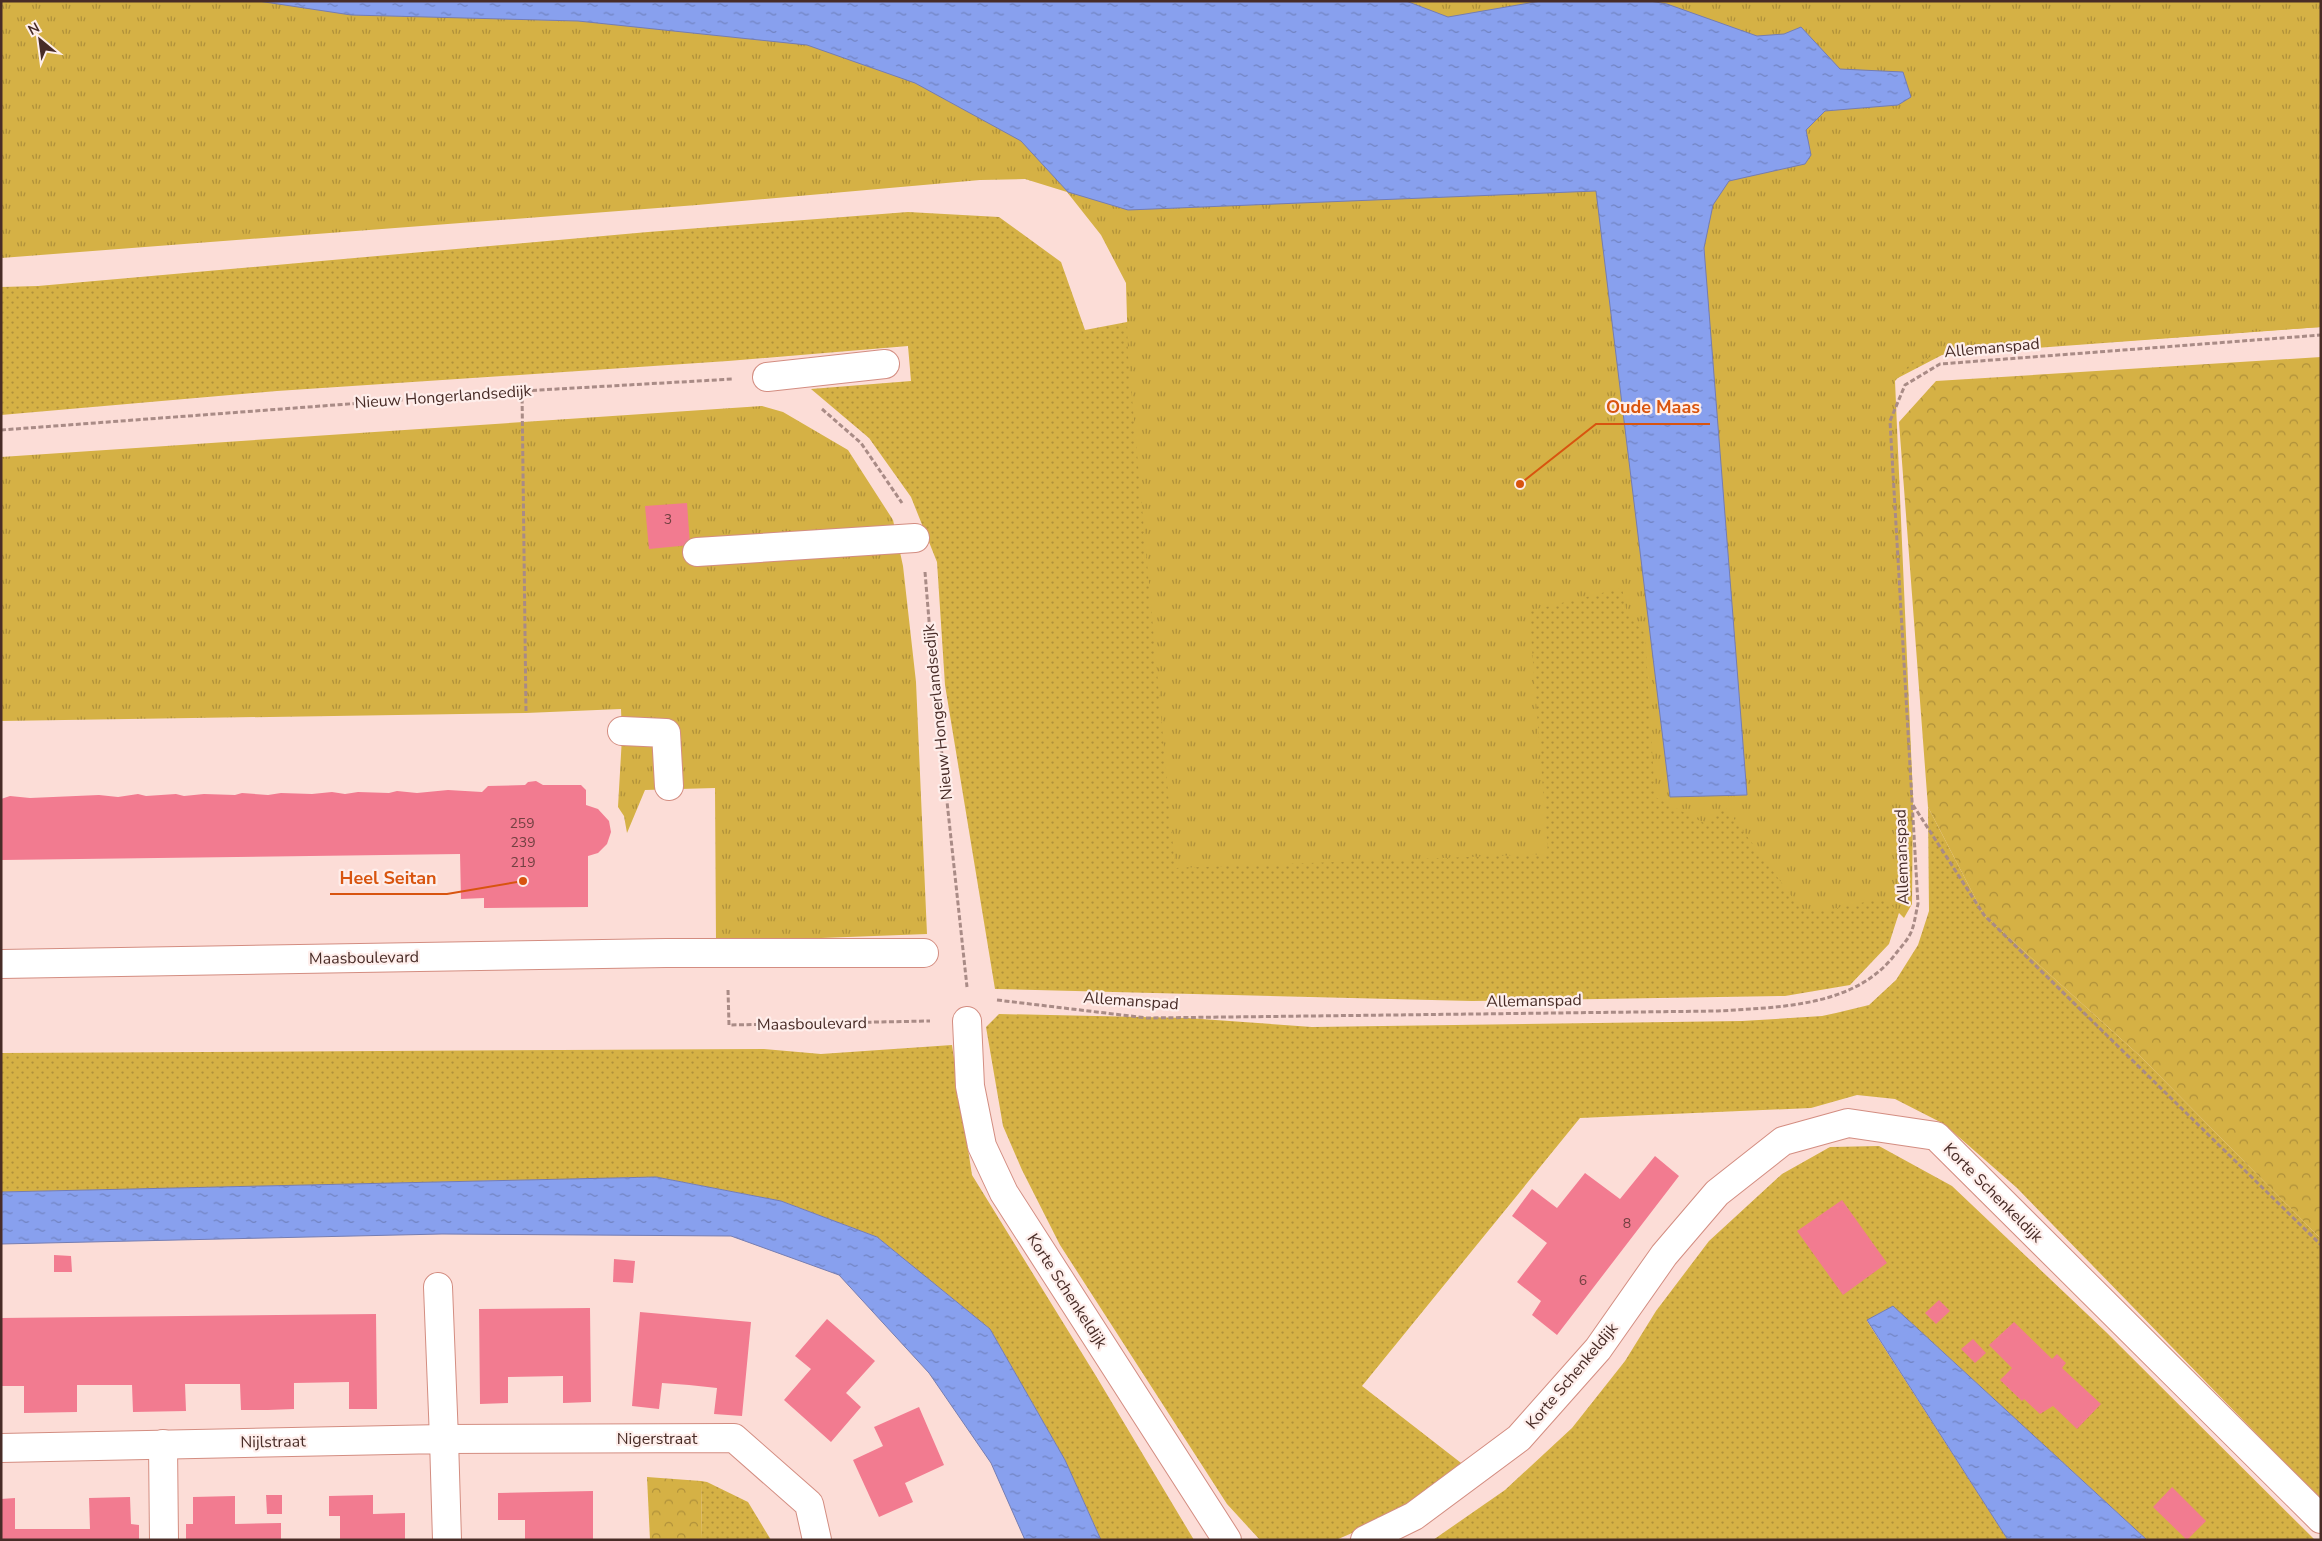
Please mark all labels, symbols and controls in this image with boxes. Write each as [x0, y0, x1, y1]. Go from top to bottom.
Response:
north arrow [15, 15, 65, 65]
text: N [25, 18, 43, 40]
street label: Allemanspad [1943, 333, 2041, 363]
street label: Nieuw Hongerlandsedijk [354, 380, 533, 414]
callout: Oude Maas [1596, 391, 1710, 424]
text: Oude Maas [1606, 395, 1700, 419]
house number: 3 [664, 510, 672, 529]
street label: Nieuw Hongerlandsedijk [918, 622, 958, 801]
street label: Allemanspad [1889, 809, 1915, 905]
house number: 259 [509, 814, 535, 833]
house number: 239 [510, 833, 536, 852]
house number: 219 [510, 853, 536, 872]
callout: Heel Seitan [330, 861, 447, 894]
text: Heel Seitan [339, 866, 437, 890]
street label: Maasboulevard [309, 946, 419, 970]
street label: Allemanspad [1083, 987, 1179, 1015]
street label: Allemanspad [1486, 989, 1582, 1013]
street label: Maasboulevard [757, 1012, 867, 1036]
street label: Korte Schenkeldijk [1938, 1138, 2048, 1248]
house number: 8 [1623, 1214, 1631, 1233]
street label: Korte Schenkeldijk [1022, 1229, 1113, 1353]
house number: 6 [1579, 1271, 1587, 1290]
street label: Korte Schenkeldijk [1521, 1317, 1624, 1434]
street label: Nigerstraat [617, 1428, 698, 1450]
street label: Nijlstraat [240, 1430, 306, 1454]

